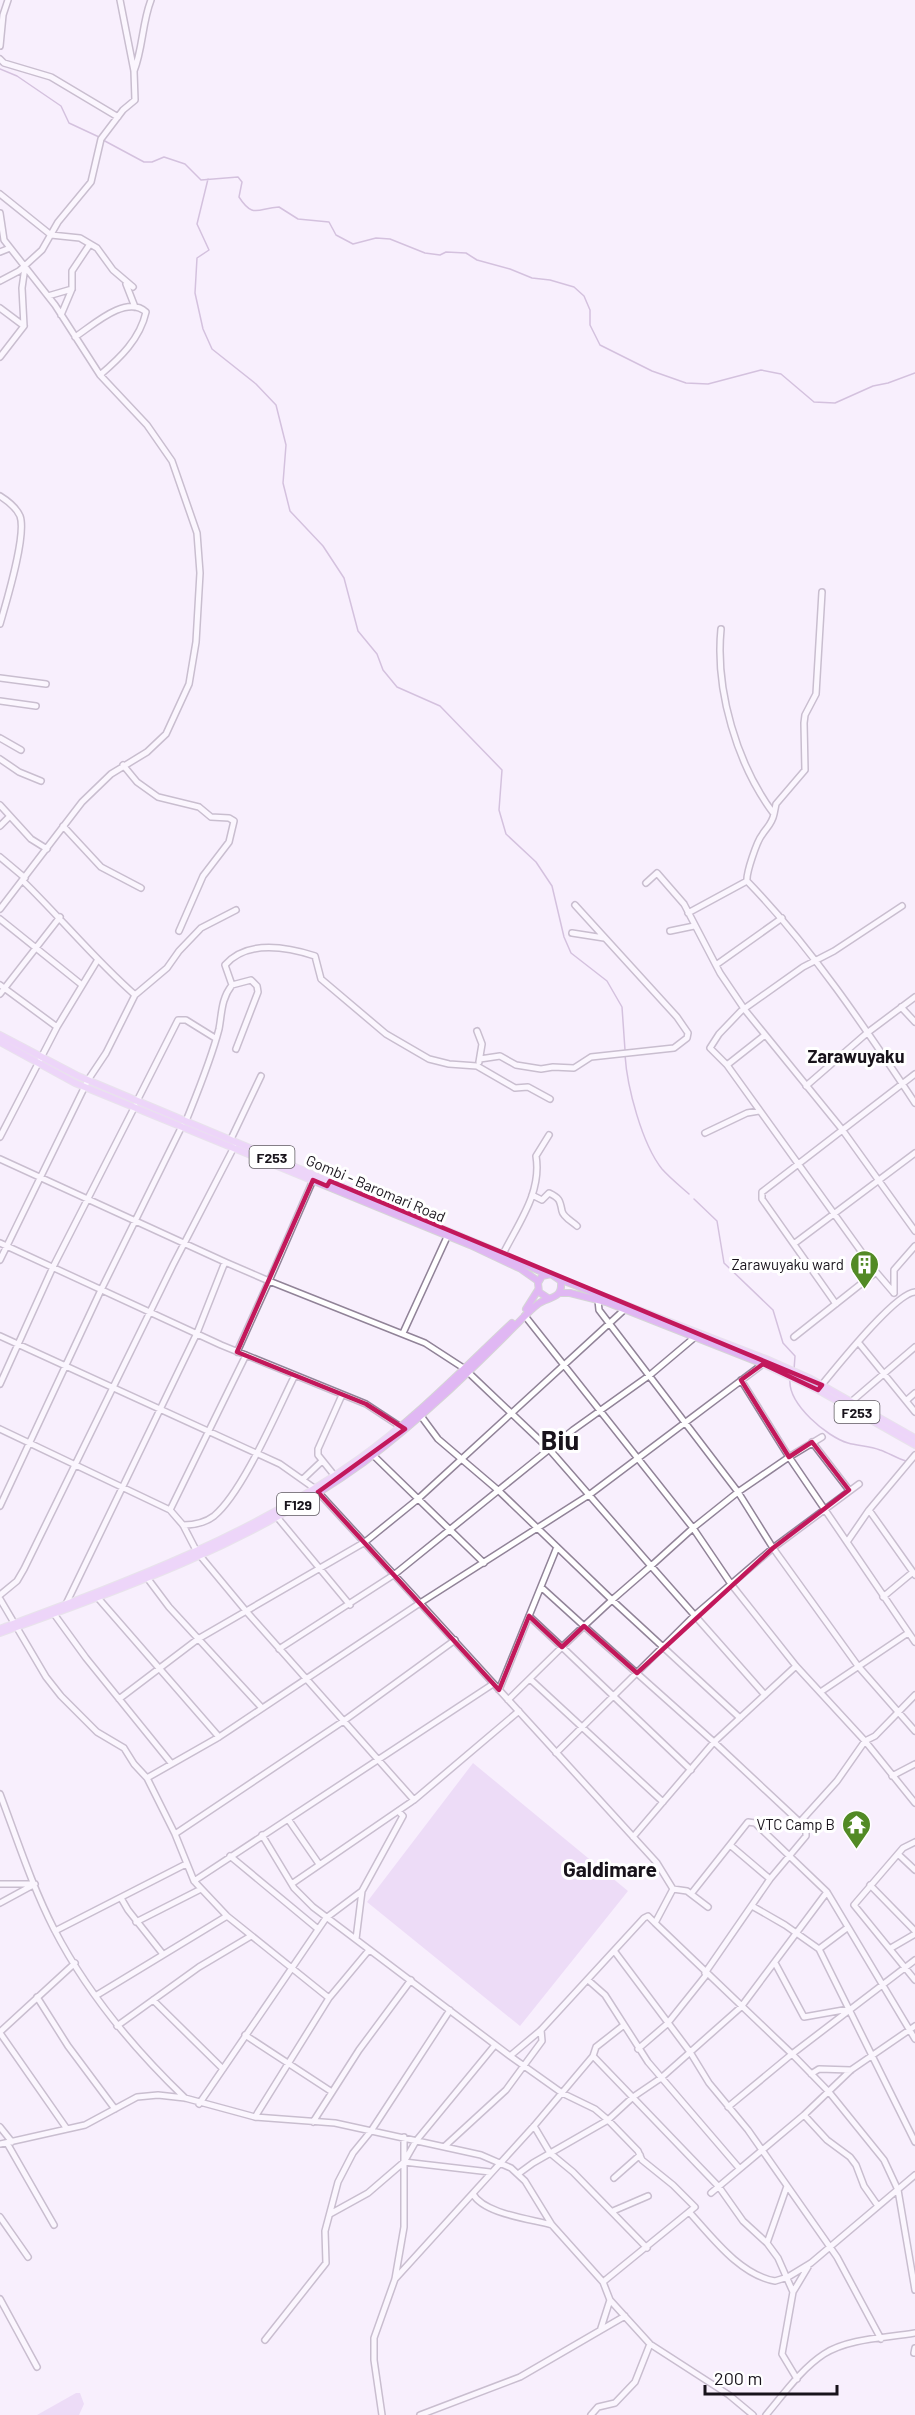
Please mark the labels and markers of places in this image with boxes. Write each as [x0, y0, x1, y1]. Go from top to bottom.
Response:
building icon: Zarawuyaku ward [849, 1248, 881, 1290]
place label: Zarawuyaku ward [731, 1255, 844, 1273]
temple icon: VTC Camp B [840, 1808, 872, 1850]
place label: VTC Camp B [756, 1815, 835, 1833]

